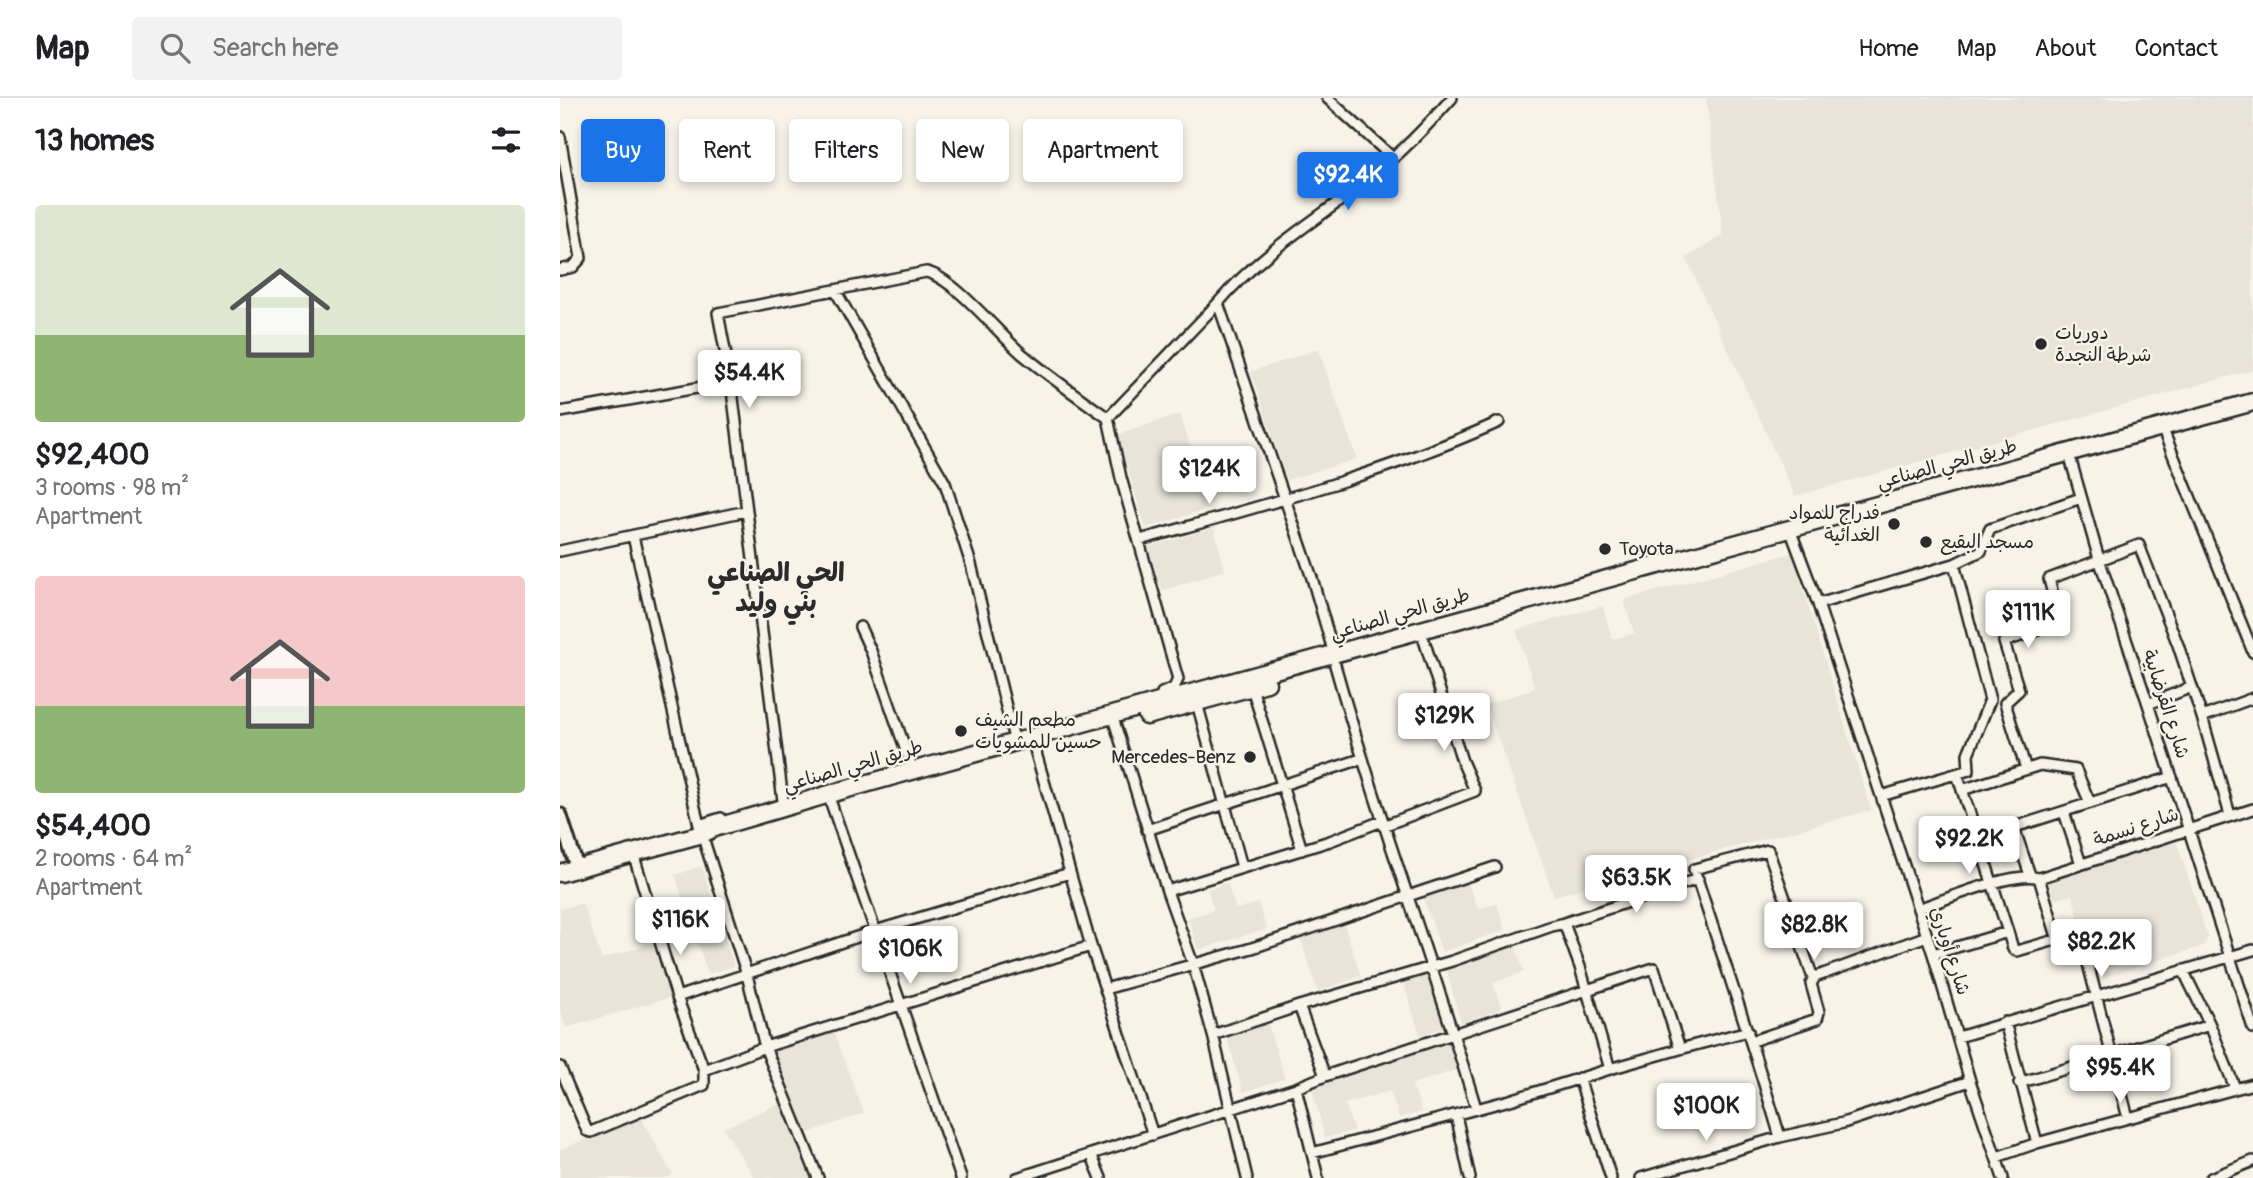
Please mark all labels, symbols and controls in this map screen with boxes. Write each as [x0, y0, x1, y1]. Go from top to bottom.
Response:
search box [132, 17, 622, 80]
text: Map [35, 28, 90, 69]
icon: search [156, 29, 194, 67]
text: Search here [212, 32, 339, 64]
text: Home [1858, 34, 1919, 63]
text: Map [1957, 34, 1997, 63]
text: About [2035, 34, 2097, 63]
text: Contact [2135, 34, 2218, 63]
chip: Buy [581, 119, 665, 182]
chip: Rent [679, 119, 775, 182]
chip: Filters [789, 119, 902, 182]
chip: New [916, 119, 1009, 182]
chip: Apartment [1023, 119, 1183, 182]
icon: filters [487, 121, 525, 159]
text: 13 homes [35, 122, 154, 159]
pin: $92.4K [1291, 152, 1405, 212]
text: $92.4K [1313, 160, 1383, 189]
icon: home [217, 250, 343, 376]
place label: دوريات شرطة النجدة [2055, 321, 2151, 367]
marker: دوريات شرطة النجدة [2033, 336, 2049, 352]
pin: $54.4K [692, 350, 806, 410]
text: $54.4K [714, 358, 784, 387]
street label: طريق الحي الصناعي [1874, 434, 2021, 498]
text: $92,400 [35, 436, 149, 473]
pin: $124K [1160, 446, 1258, 506]
text: $124K [1178, 454, 1240, 483]
text: 3 rooms · 98 m² [35, 473, 189, 502]
place label: فدراج للمواد الغدائية [1789, 501, 1880, 547]
text: Apartment [35, 502, 142, 531]
marker: فدراج للمواد الغدائية [1886, 516, 1902, 532]
place label: مسجد البقيع [1940, 530, 2034, 555]
marker: مسجد البقيع [1918, 534, 1934, 550]
place label: Toyota [1619, 537, 1674, 561]
marker: Toyota [1597, 541, 1613, 557]
district label: الحي الصناعي بني وليد [707, 557, 845, 626]
street label: طريق الحي الصناعي [1327, 583, 1474, 649]
pin: $111K [1979, 590, 2077, 650]
text: $111K [2001, 598, 2055, 627]
icon: home [217, 621, 343, 747]
street label: شارع القرضابية [2136, 646, 2195, 762]
pin: $129K [1395, 694, 1493, 753]
text: $129K [1414, 701, 1474, 730]
place label: مطعم الشيف حسين للمشويات [975, 708, 1102, 754]
marker: مطعم الشيف حسين للمشويات [953, 723, 969, 739]
street label: طريق الحي الصناعي [780, 735, 927, 801]
place label: Mercedes-Benz [1111, 745, 1236, 769]
marker: Mercedes-Benz [1242, 749, 1258, 765]
street label: شارع نسمة [2090, 802, 2182, 853]
text: $54,400 [35, 807, 151, 844]
pin: $92.2K [1912, 816, 2026, 876]
text: $92.2K [1935, 824, 2003, 853]
text: 2 rooms · 64 m² [35, 844, 192, 873]
pin: $63.5K [1579, 856, 1693, 915]
text: $63.5K [1601, 863, 1671, 892]
text: Apartment [35, 873, 142, 902]
pin: $116K [631, 898, 729, 957]
pin: $82.8K [1757, 902, 1871, 962]
street label: شارع أوباري [1923, 904, 1976, 999]
text: $116K [651, 905, 709, 934]
text: $82.8K [1780, 910, 1848, 939]
pin: $82.2K [2044, 920, 2158, 979]
pin: $106K [861, 926, 959, 986]
text: $82.2K [2067, 927, 2135, 956]
text: $106K [878, 934, 942, 963]
pin: $95.4K [2063, 1046, 2177, 1105]
text: $95.4K [2085, 1053, 2155, 1082]
pin: $100K [1657, 1084, 1755, 1143]
text: $100K [1673, 1091, 1739, 1120]

